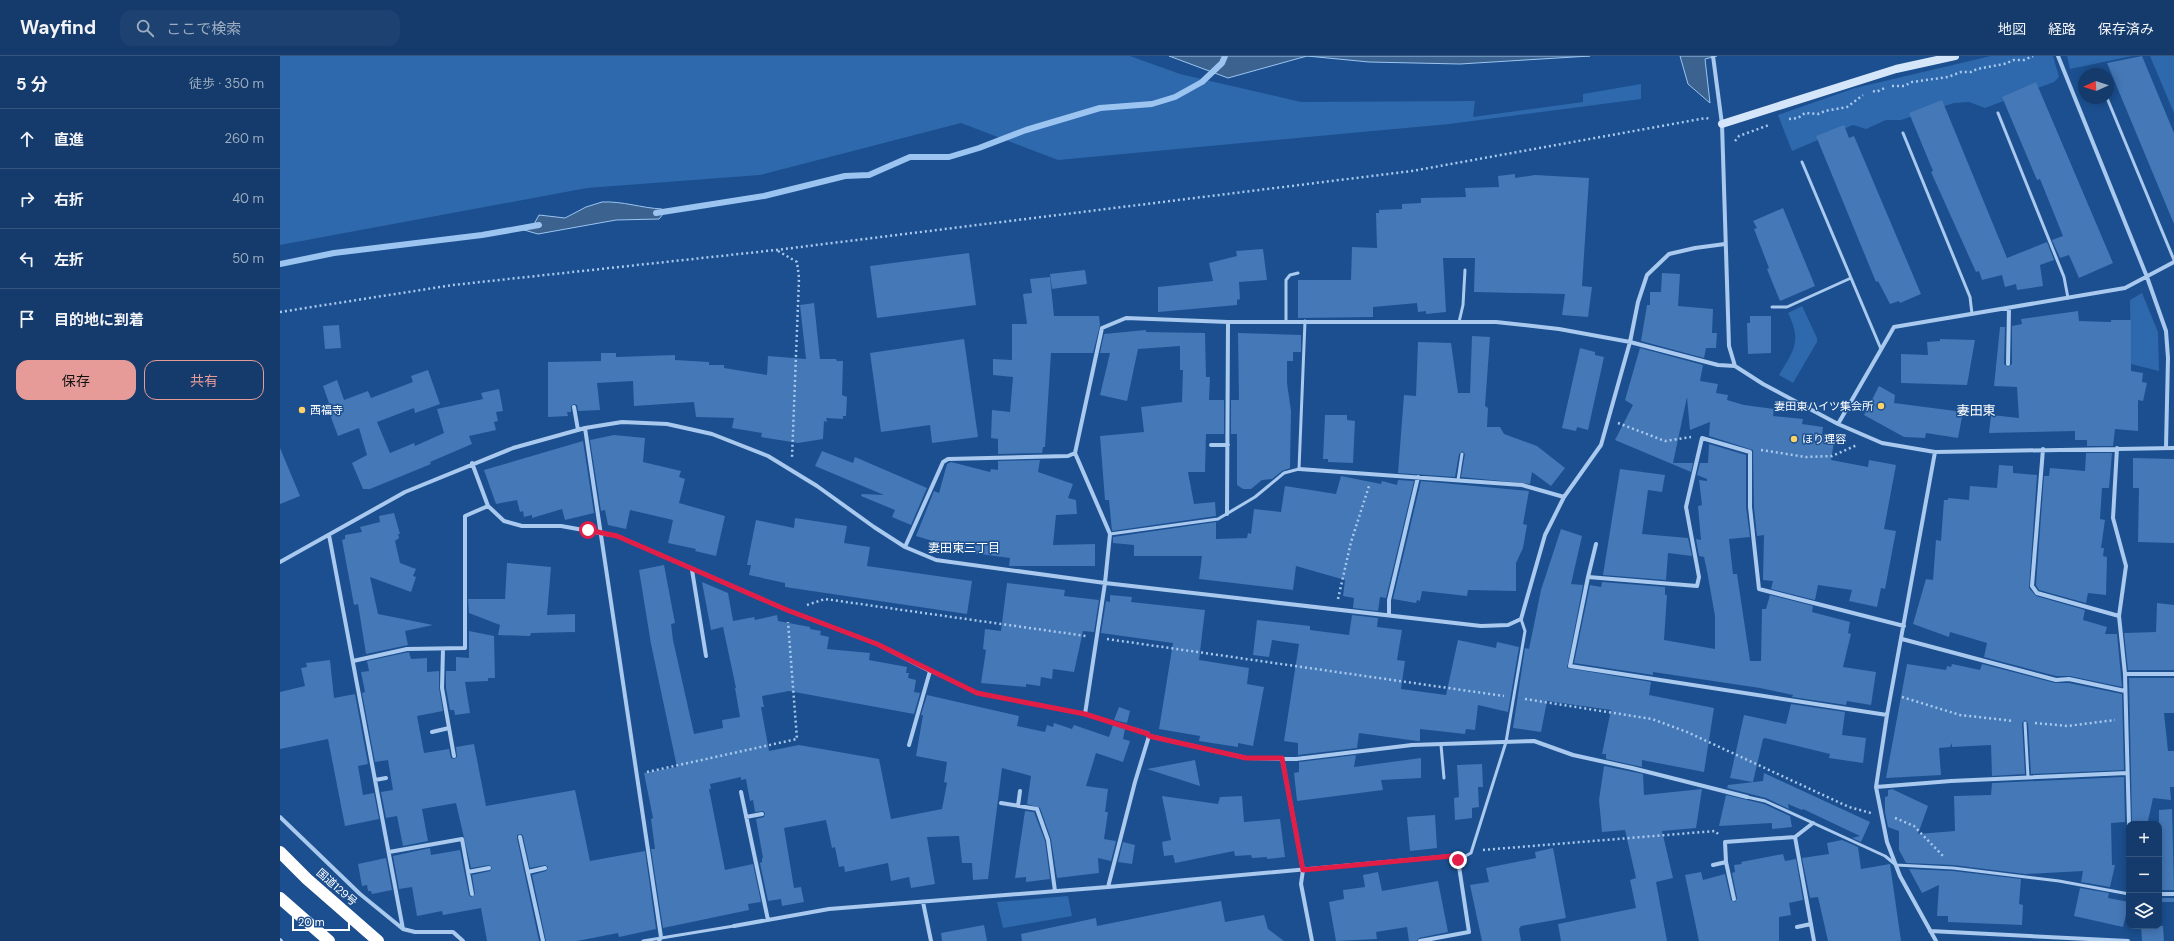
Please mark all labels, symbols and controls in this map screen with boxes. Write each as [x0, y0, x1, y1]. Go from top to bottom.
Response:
search box [120, 10, 400, 46]
text: Wayfind [20, 15, 96, 40]
icon: search [134, 17, 156, 39]
text: ここで検索 [166, 19, 241, 39]
text: 地図 [1998, 20, 2026, 38]
text: 経路 [2048, 20, 2076, 38]
text: 保存済み [2098, 20, 2154, 38]
north arrow [2078, 68, 2114, 104]
text: 5 分 [16, 73, 48, 95]
text: 徒歩 · 350 m [189, 75, 264, 92]
icon: ahead [16, 128, 38, 150]
text: 直進 [54, 130, 84, 150]
text: 260 m [224, 130, 264, 147]
icon: right [16, 188, 38, 210]
text: 右折 [54, 190, 84, 210]
text: 40 m [232, 190, 264, 207]
icon: left [16, 248, 38, 270]
text: 左折 [54, 250, 84, 270]
text: 50 m [232, 250, 264, 267]
icon: arrive [16, 308, 38, 330]
text: 目的地に到着 [54, 310, 144, 330]
button: 保存 [16, 360, 136, 400]
button: 共有 [144, 360, 264, 400]
place label: 妻田東ハイツ集会所 [1774, 399, 1874, 413]
marker: 妻田東ハイツ集会所 [1876, 401, 1886, 411]
district label: 妻田東 [1956, 402, 1996, 419]
place label: 西福寺 [310, 403, 343, 417]
marker: 西福寺 [297, 405, 307, 415]
place label: ほり理容 [1802, 432, 1846, 446]
marker: ほり理容 [1789, 434, 1799, 444]
route start [579, 521, 597, 539]
district label: 妻田東三丁目 [928, 540, 1000, 556]
map controls [2126, 821, 2162, 929]
button: + [2126, 821, 2162, 857]
route end [1449, 851, 1467, 869]
button: − [2126, 857, 2162, 893]
street label: 国道129号 [314, 865, 360, 909]
button: layers [2126, 893, 2162, 929]
scale bar [292, 913, 350, 932]
text: 20 m [298, 915, 324, 929]

